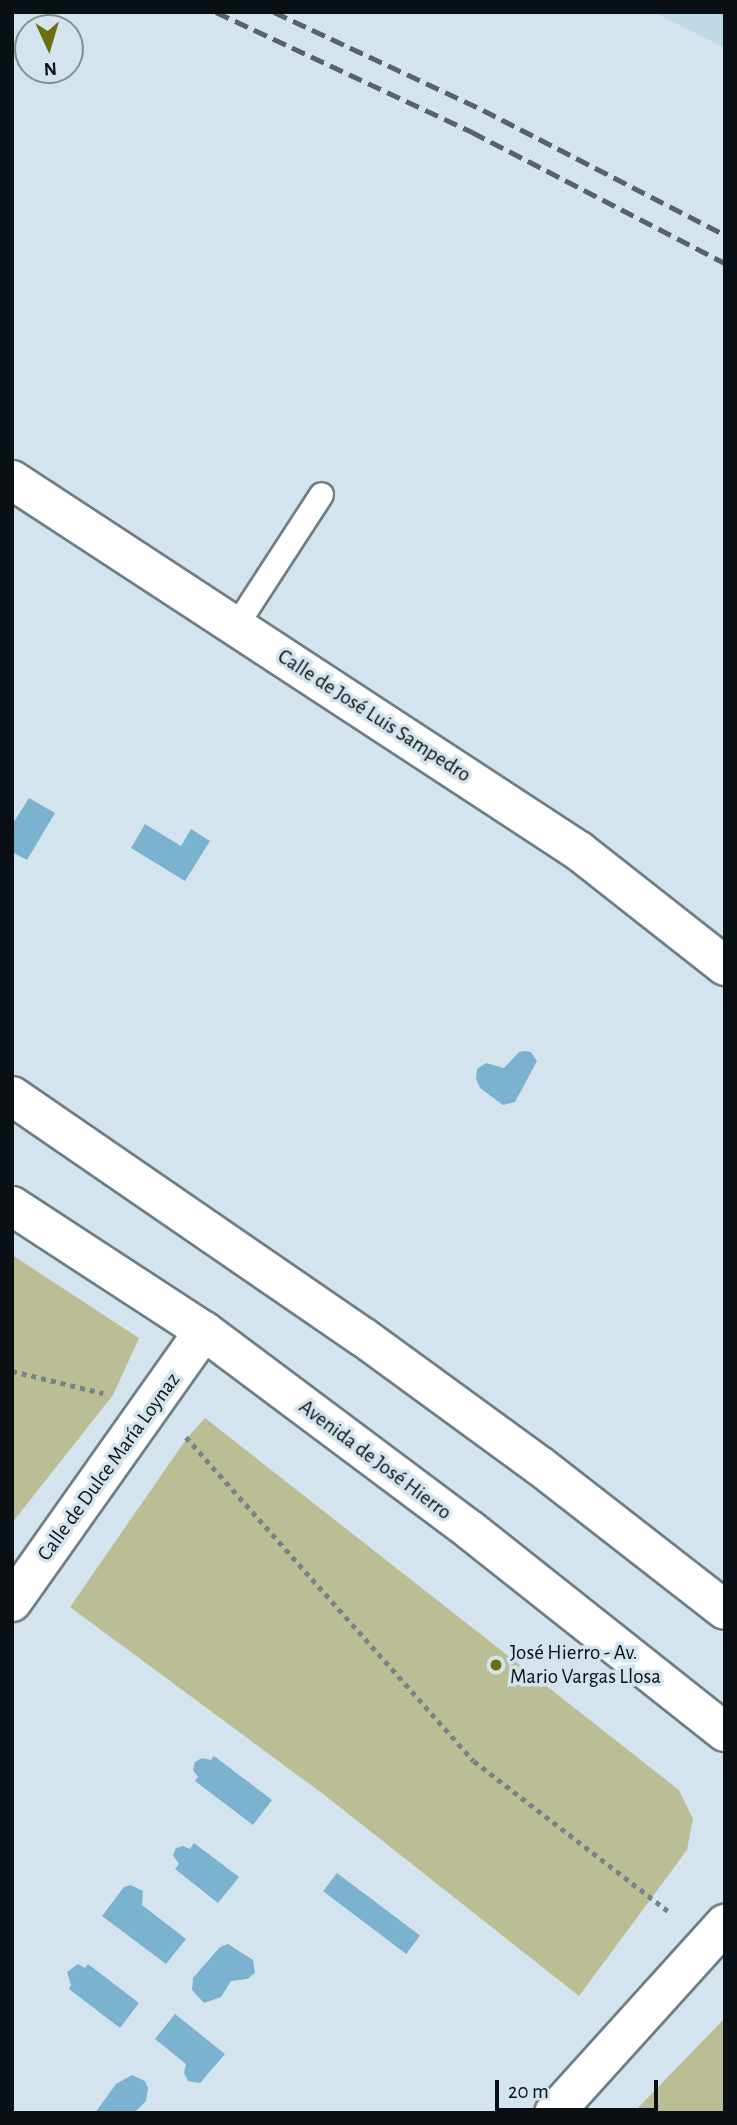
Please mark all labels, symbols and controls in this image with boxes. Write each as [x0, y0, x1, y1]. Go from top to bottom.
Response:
north arrow [14, 14, 84, 84]
text: N [43, 59, 58, 78]
street label: Calle de José Luis Sampedro [273, 644, 475, 788]
street label: Calle de Dulce María Loynaz [32, 1368, 186, 1566]
street label: Avenida de José Hierro [294, 1394, 456, 1526]
place label: José Hierro - Av. Mario Vargas Llosa [510, 1640, 661, 1690]
marker: José Hierro - Av. Mario Vargas Llosa [488, 1657, 504, 1673]
scale bar [499, 2066, 662, 2110]
text: 20 m [508, 2081, 549, 2102]

